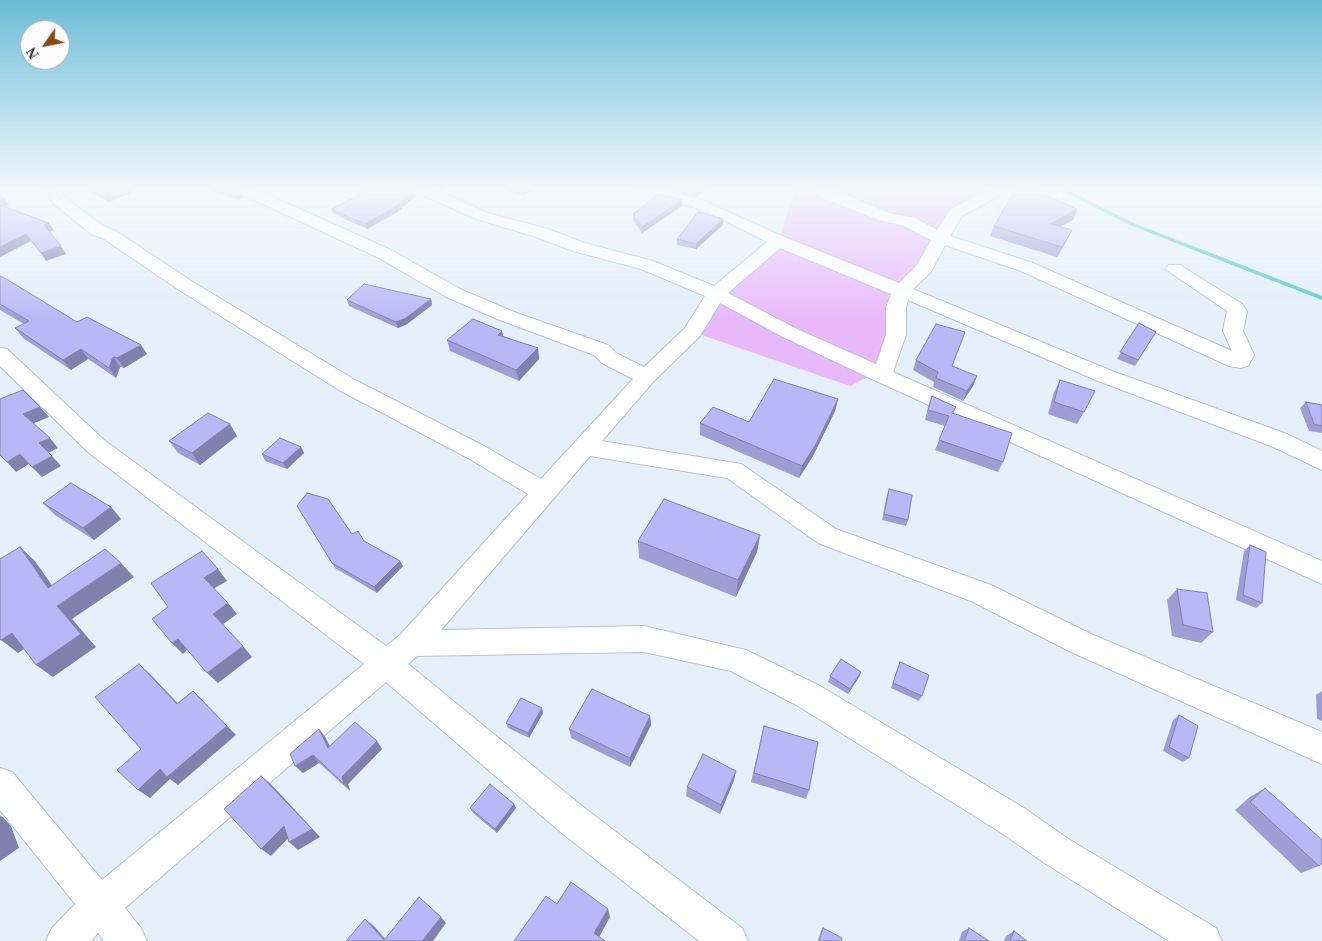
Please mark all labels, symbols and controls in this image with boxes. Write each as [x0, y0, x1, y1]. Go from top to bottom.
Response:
north arrow [20, 20, 70, 70]
text: N [24, 45, 42, 61]

